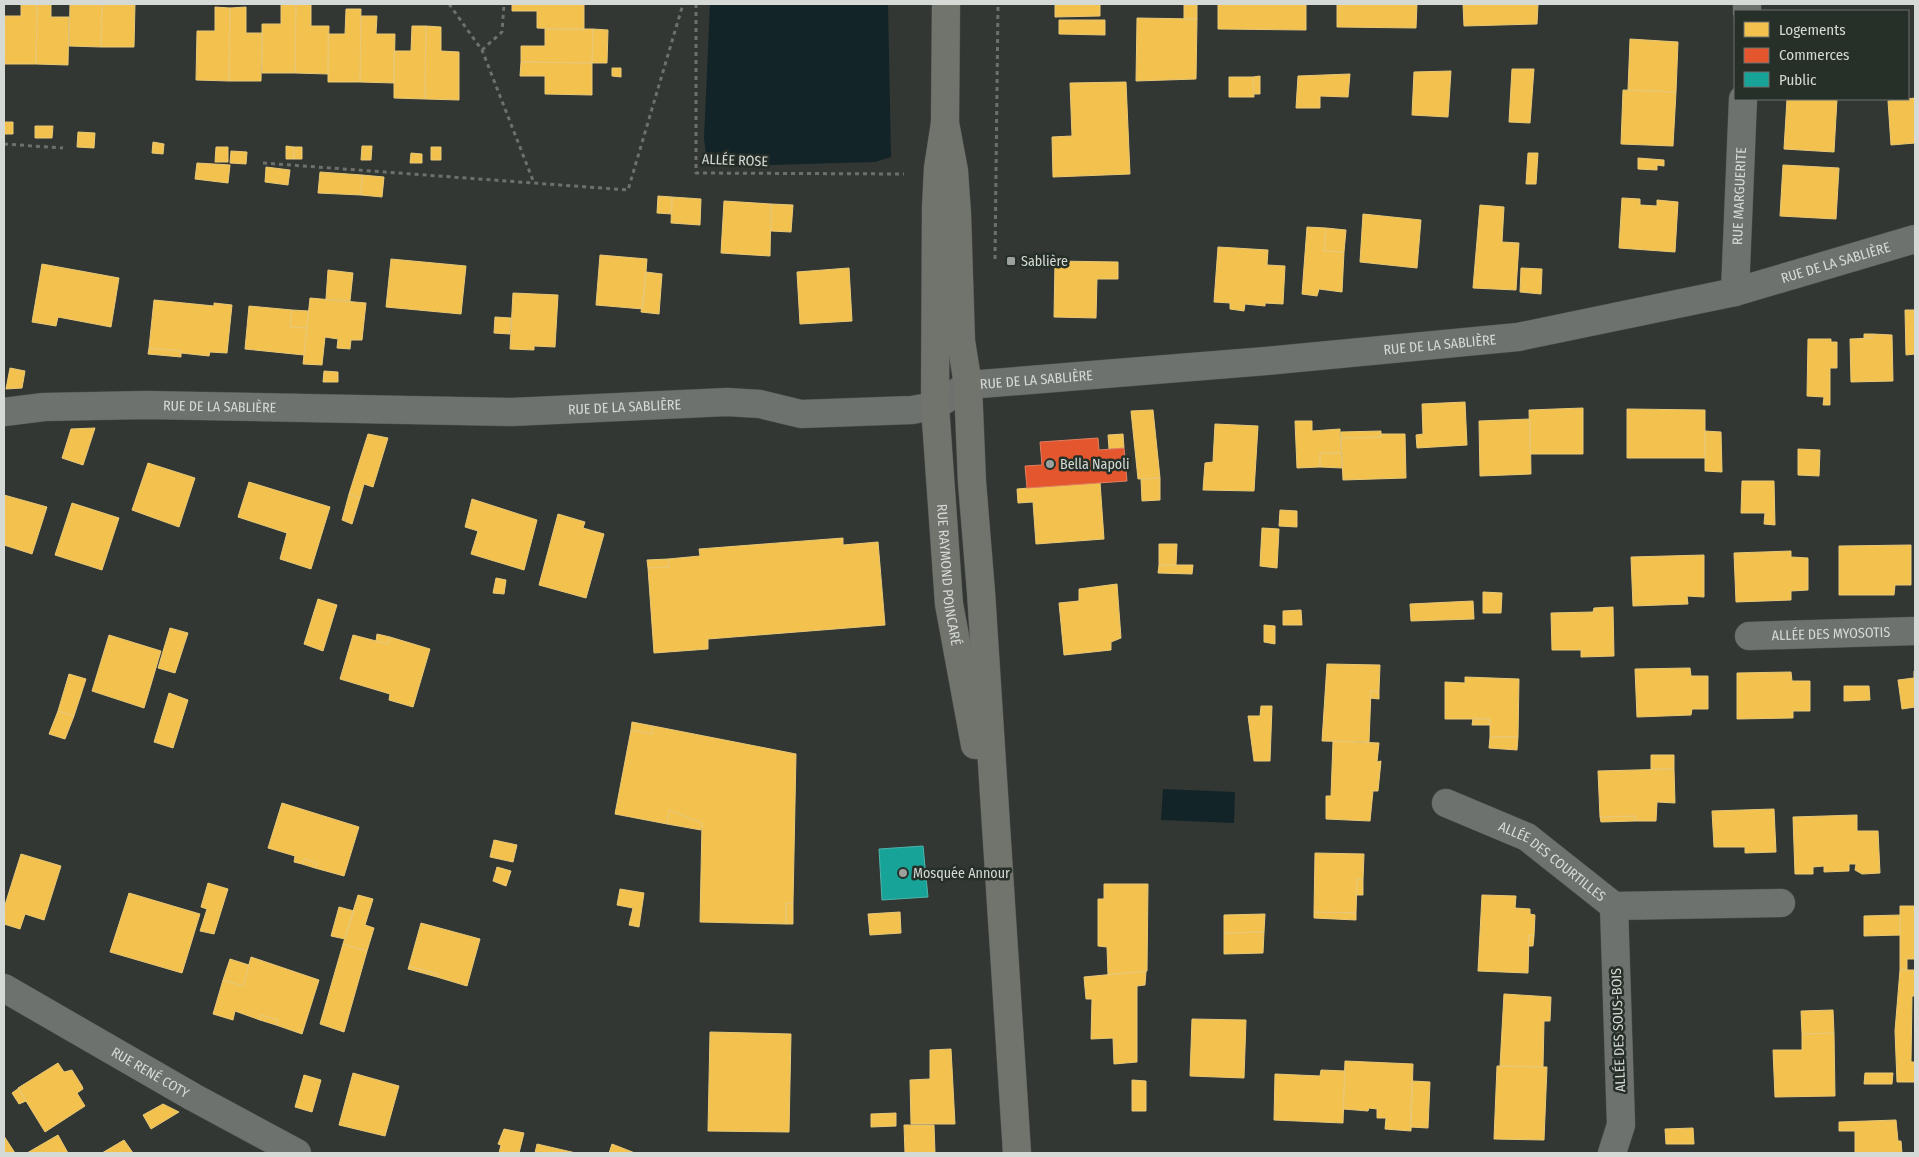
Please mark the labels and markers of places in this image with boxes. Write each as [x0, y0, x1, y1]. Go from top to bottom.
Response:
place label: Sablière [1021, 253, 1068, 270]
marker: Sablière [1005, 255, 1017, 267]
place label: Bella Napoli [1060, 456, 1129, 473]
marker: Bella Napoli [1044, 458, 1056, 470]
place label: Mosquée Annour [913, 865, 1010, 882]
marker: Mosquée Annour [897, 867, 909, 879]

